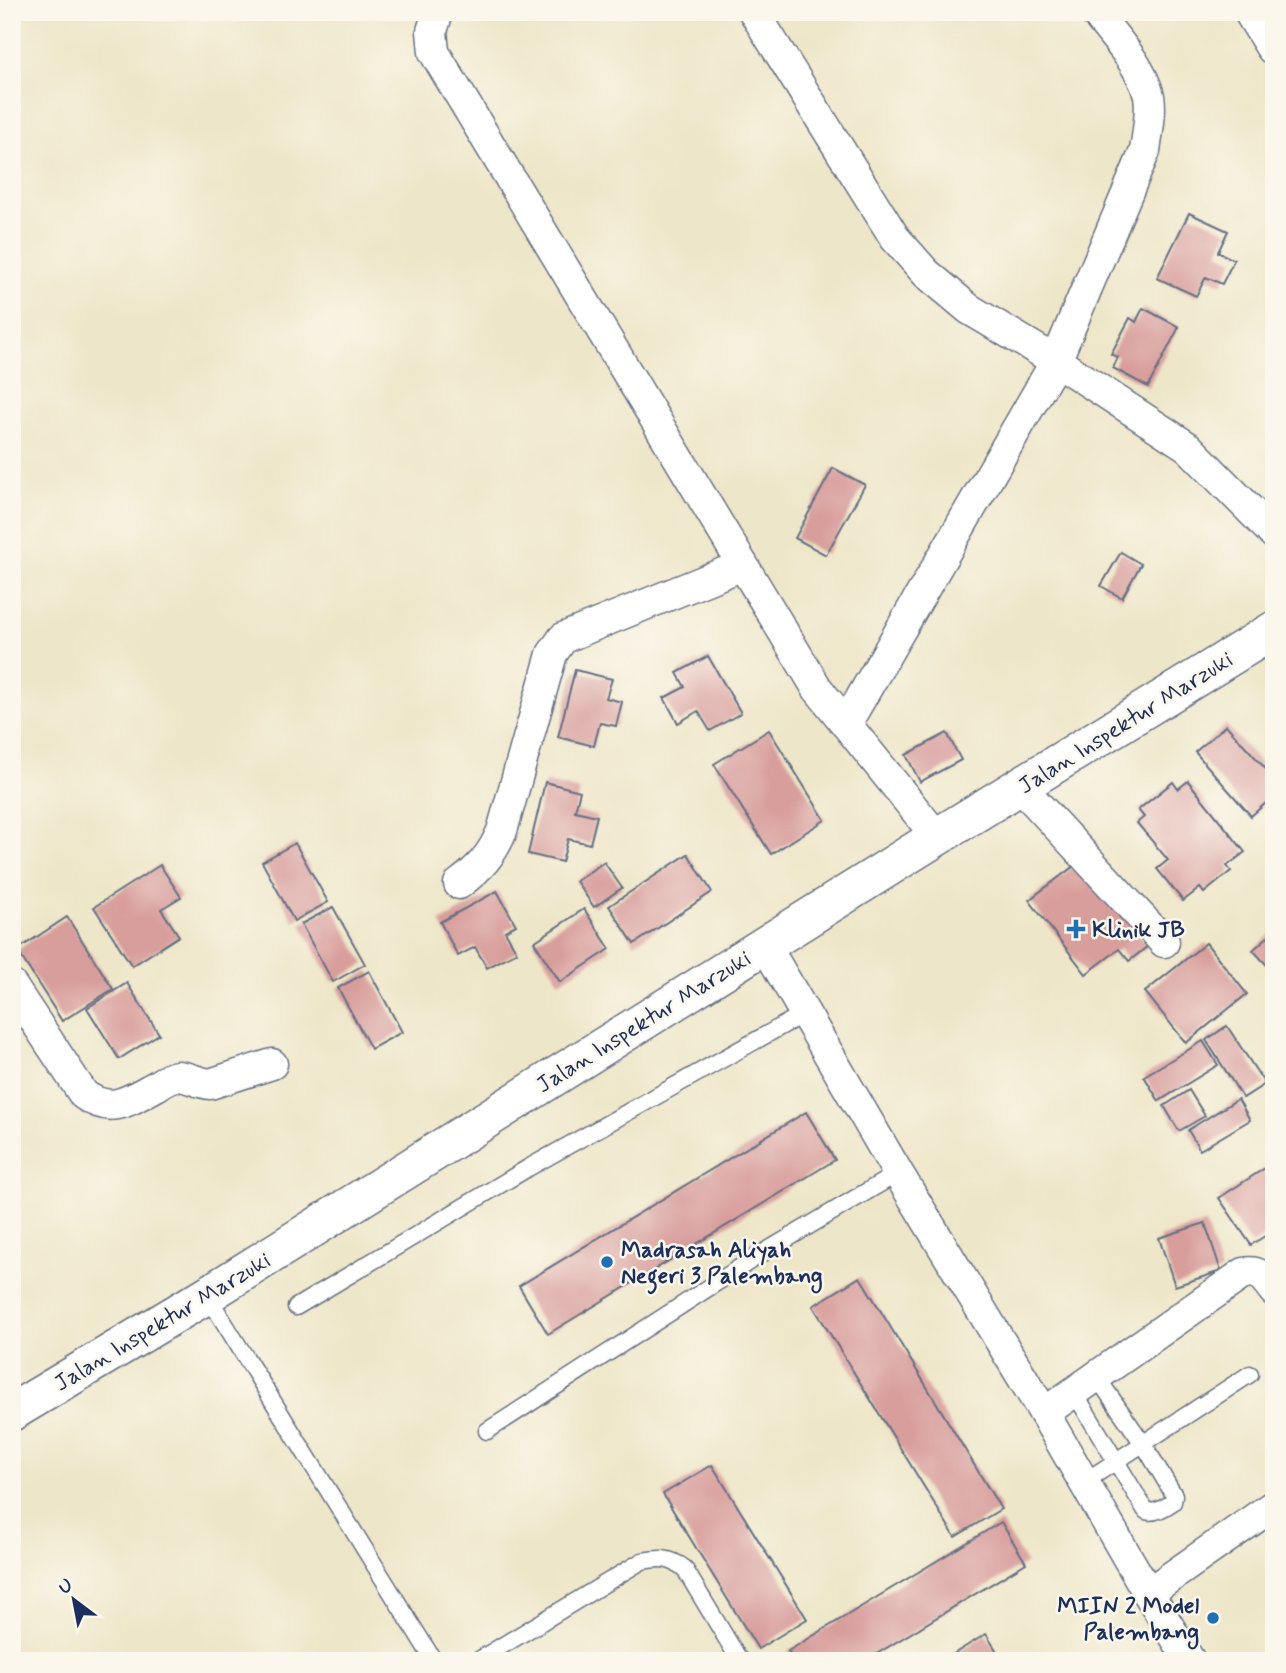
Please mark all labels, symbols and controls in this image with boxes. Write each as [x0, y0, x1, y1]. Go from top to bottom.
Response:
street label: Jalan Inspektur Marzuki [1013, 645, 1239, 802]
place label: Klinik JB [1092, 916, 1185, 946]
marker: Klinik JB [1066, 919, 1086, 939]
street label: Jalan Inspektur Marzuki [531, 944, 757, 1101]
place label: Madrasah Aliyah Negeri 3 Palembang [621, 1236, 823, 1295]
street label: Jalan Inspektur Marzuki [49, 1246, 277, 1399]
marker: Madrasah Aliyah Negeri 3 Palembang [599, 1254, 615, 1270]
north arrow [38, 1564, 108, 1634]
text: U [54, 1573, 78, 1601]
place label: MIIN 2 Model Palembang [1057, 1592, 1199, 1650]
marker: MIIN 2 Model Palembang [1205, 1610, 1221, 1626]

